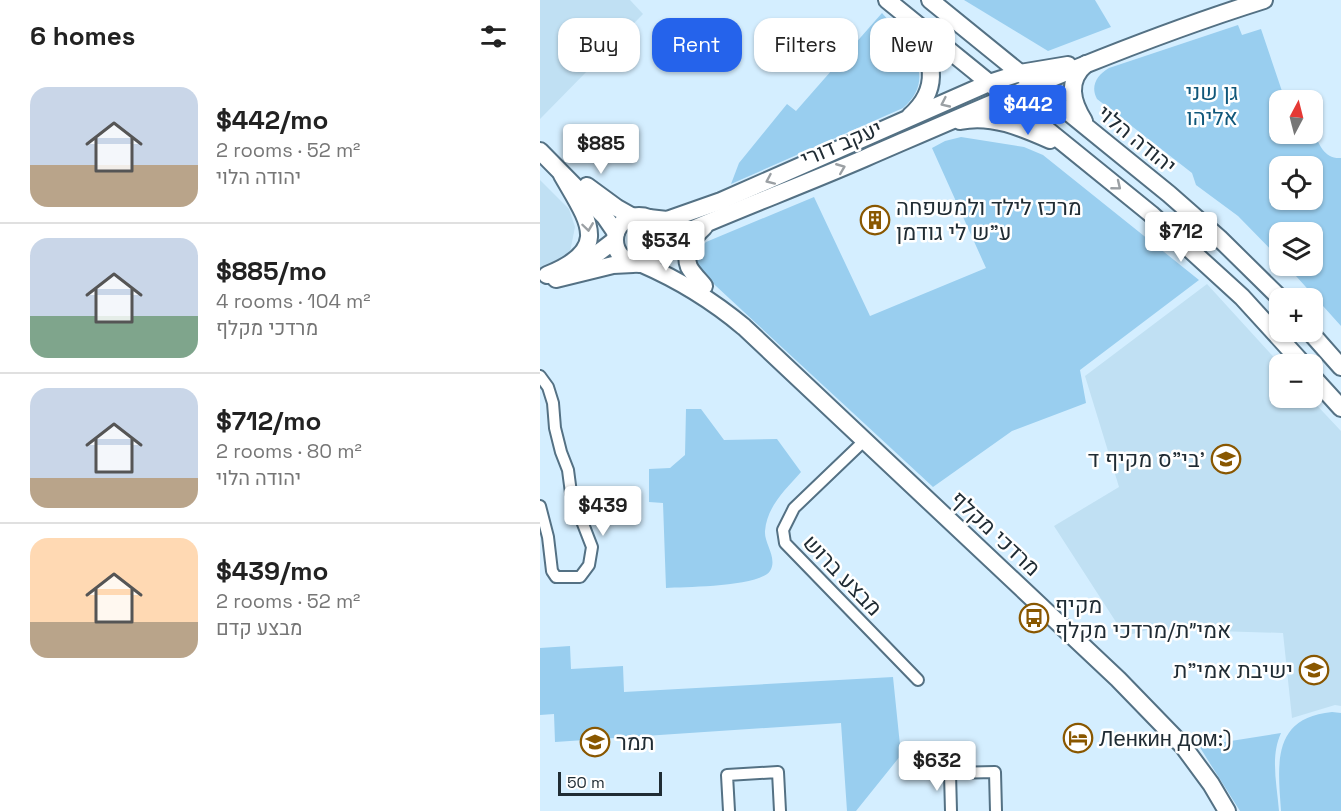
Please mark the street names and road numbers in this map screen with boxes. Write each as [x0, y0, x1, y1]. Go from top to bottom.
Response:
street label: יהודה הלוי [1092, 99, 1182, 179]
street label: יעקב דורי [796, 113, 886, 173]
street label: מרדכי מקלף [945, 484, 1047, 582]
street label: מבצע ברוש [797, 528, 889, 622]

